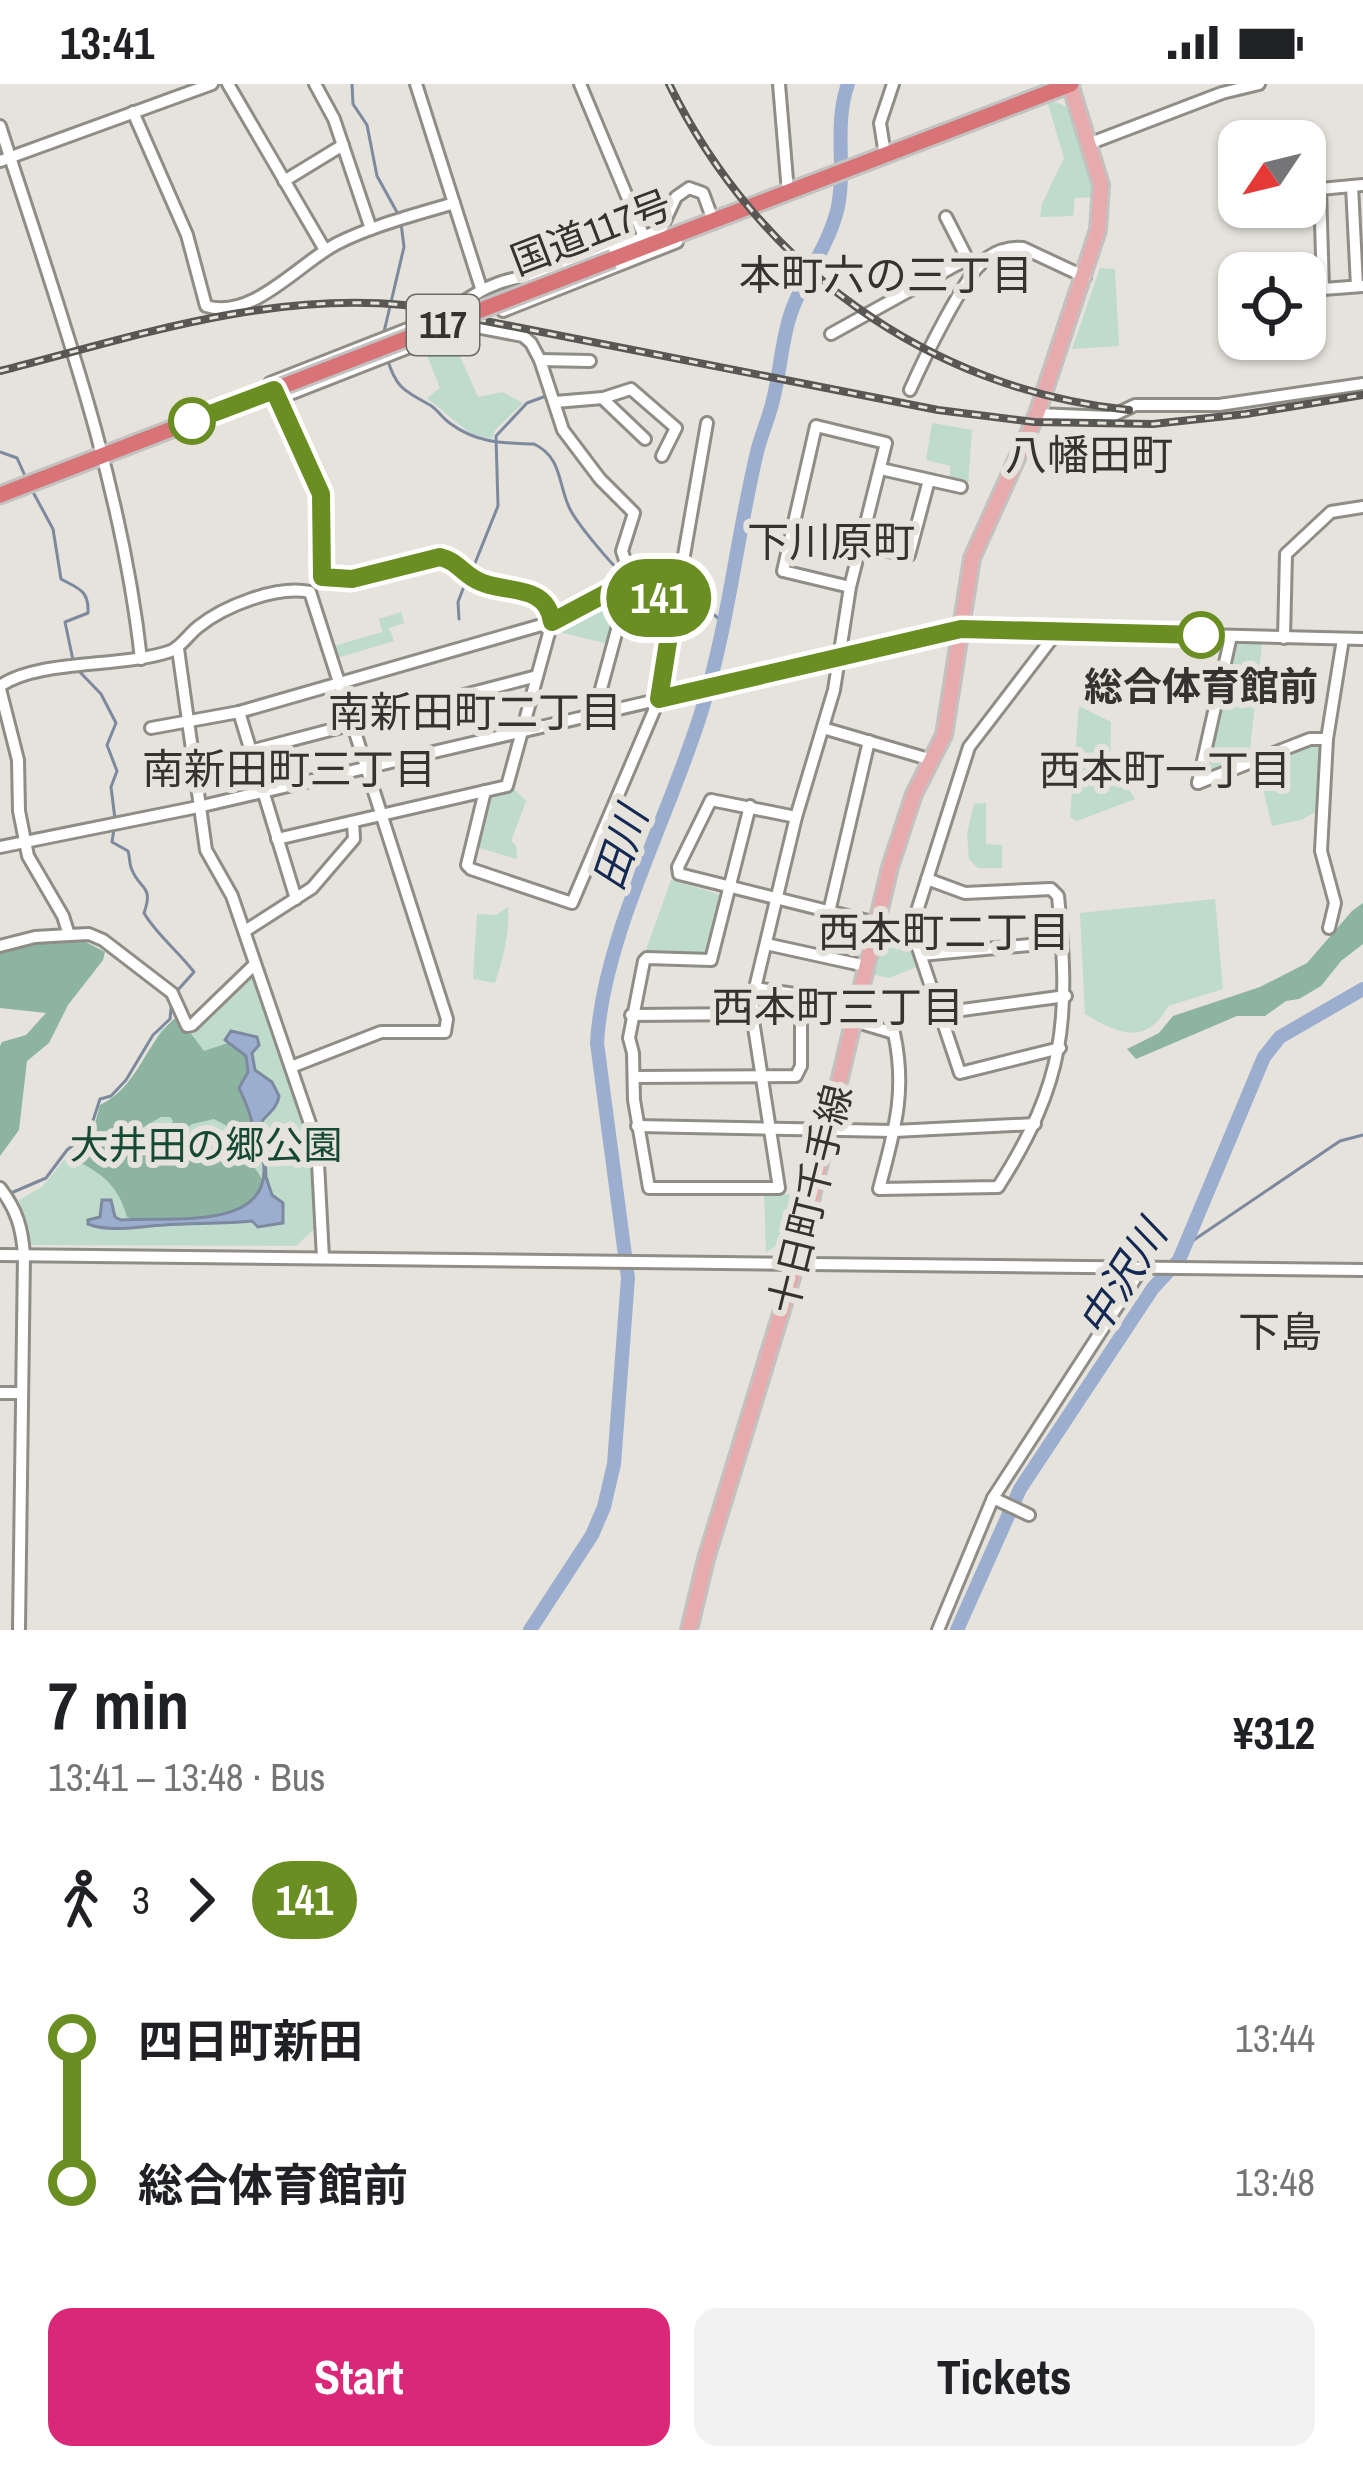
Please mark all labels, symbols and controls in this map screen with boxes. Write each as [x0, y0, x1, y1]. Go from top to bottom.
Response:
text: 13:41 [60, 12, 154, 73]
north arrow [1218, 120, 1326, 228]
map controls [1218, 120, 1326, 360]
street label: 国道117号 [503, 178, 679, 286]
district label: 本町六の三丁目 [739, 247, 1033, 303]
button: locate [1218, 252, 1326, 360]
road number: 117 [407, 295, 479, 355]
unlabelled marker [170, 399, 214, 443]
district label: 八幡田町 [1005, 427, 1173, 483]
district label: 下川原町 [747, 514, 915, 570]
line badge: 141 [590, 559, 728, 637]
text: 141 [630, 570, 688, 626]
marker: 総合体育館前 [1179, 613, 1223, 657]
place label: 総合体育館前 [1084, 660, 1318, 712]
district label: 南新田町二丁目 [328, 684, 622, 740]
district label: 南新田町三丁目 [142, 741, 436, 797]
district label: 西本町一丁目 [1039, 742, 1291, 798]
water label: 田川 [580, 795, 661, 897]
district label: 西本町二丁目 [818, 904, 1070, 960]
district label: 西本町三丁目 [712, 979, 964, 1035]
street label: 十日町千手線 [756, 1079, 864, 1319]
park label: 大井田の郷公園 [69, 1119, 343, 1171]
water label: 中沢川 [1065, 1206, 1181, 1346]
district label: 下島 [1238, 1304, 1322, 1360]
text: 7 min [48, 1661, 189, 1750]
text: ¥312 [1233, 1702, 1315, 1763]
text: 13:41 – 13:48 · Bus [48, 1751, 325, 1803]
icon: walk [48, 1867, 114, 1933]
icon: forward [168, 1867, 234, 1933]
text: 141 [276, 1872, 333, 1928]
text: 3 [132, 1874, 150, 1926]
text: 四日町新田 [138, 2010, 363, 2071]
text: 13:44 [1235, 2012, 1315, 2064]
text: 総合体育館前 [138, 2154, 408, 2215]
text: 13:48 [1235, 2156, 1315, 2208]
button: Start [48, 2308, 670, 2446]
button: Tickets [694, 2308, 1315, 2446]

